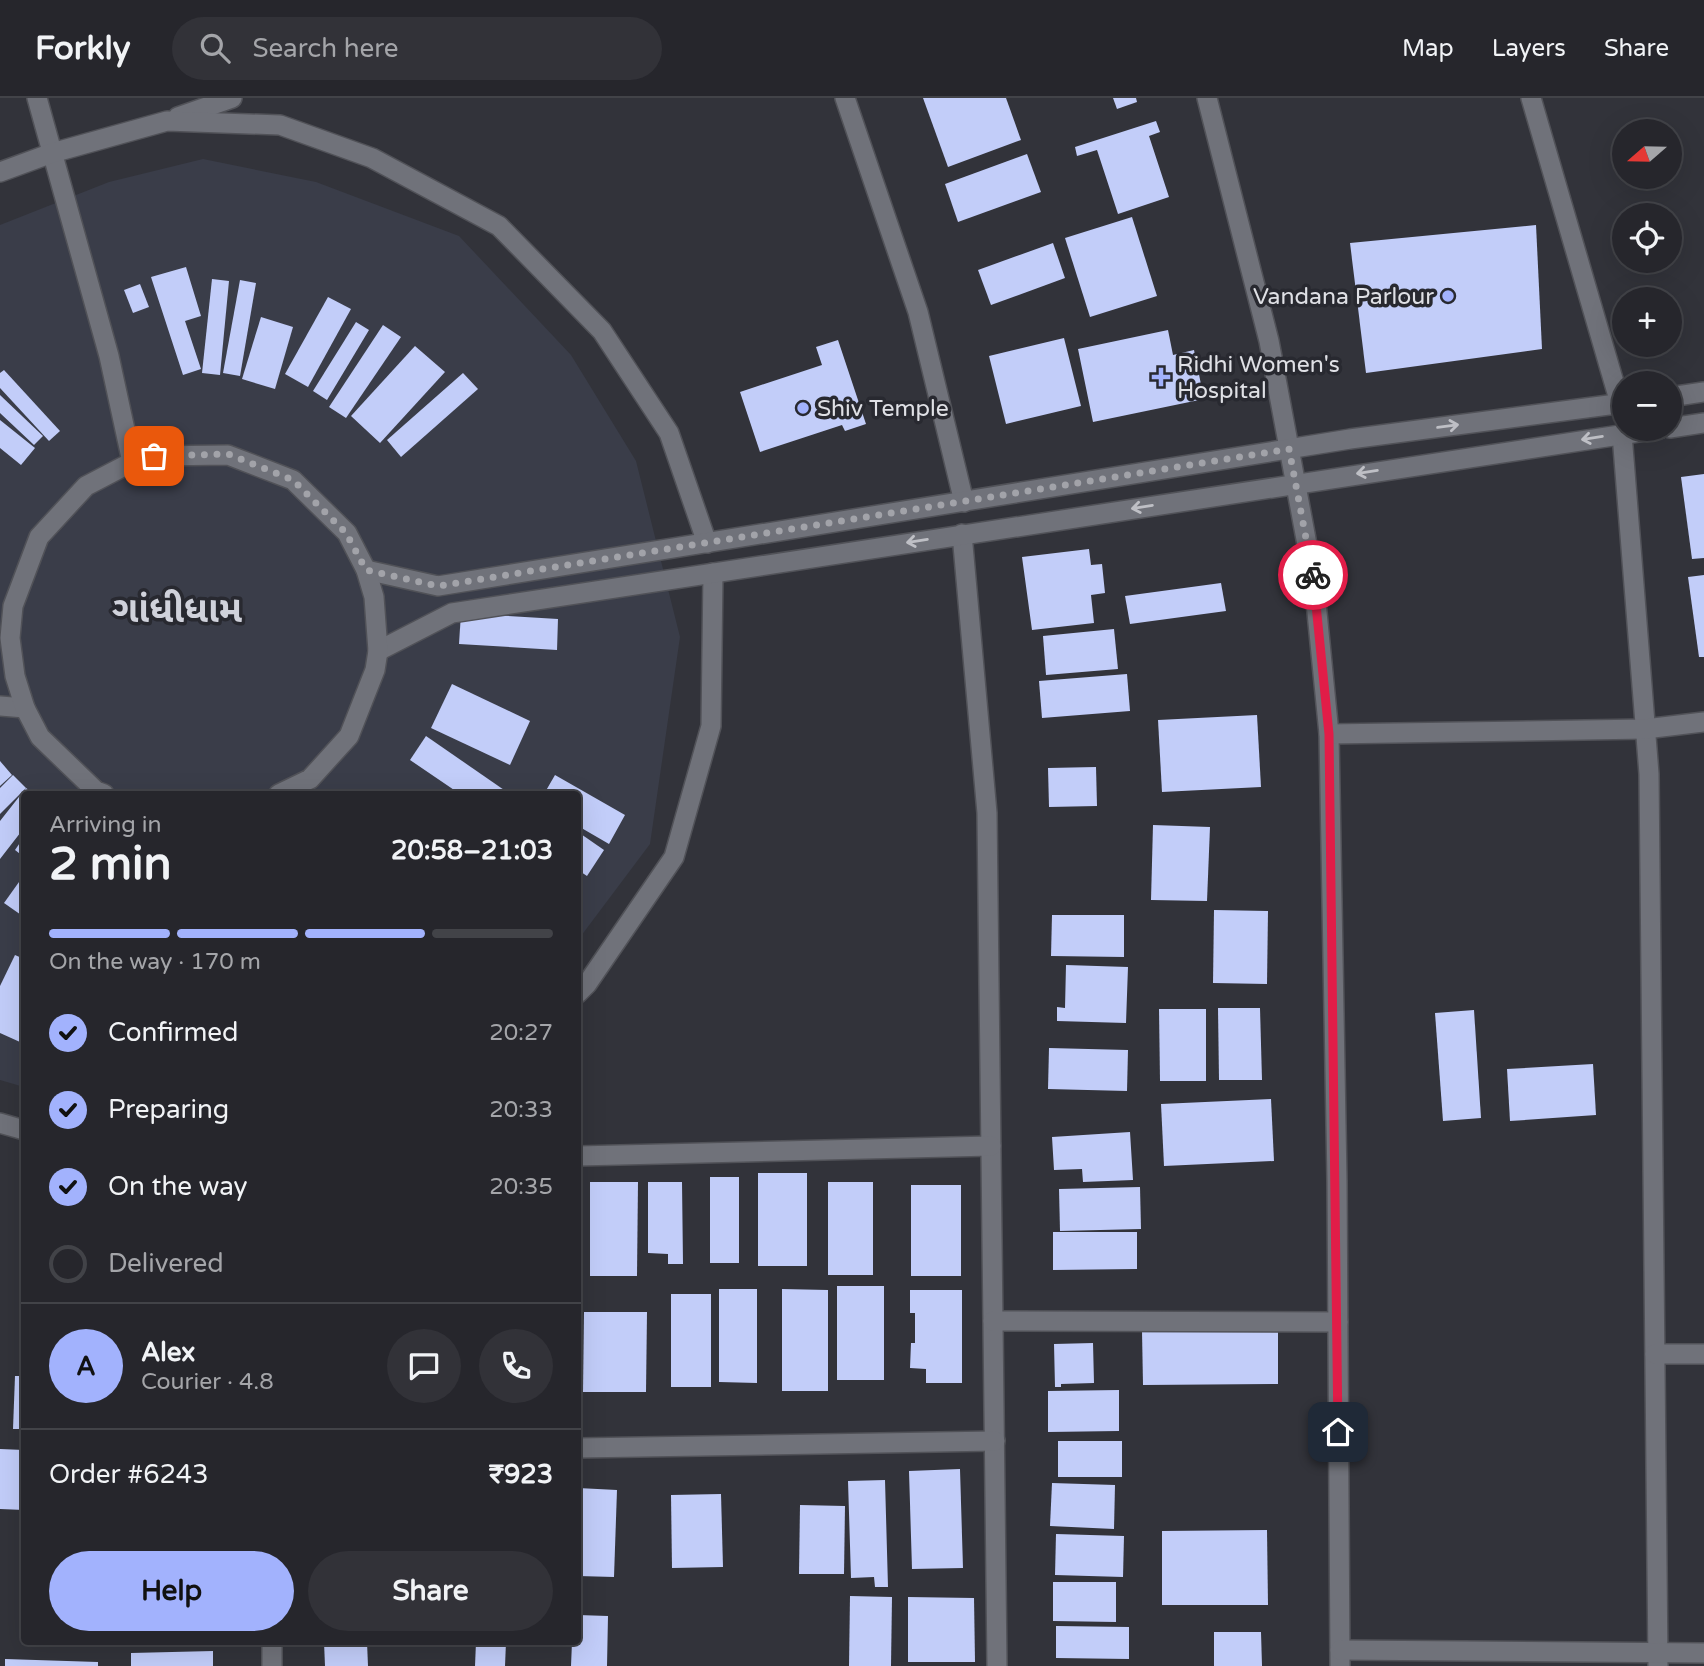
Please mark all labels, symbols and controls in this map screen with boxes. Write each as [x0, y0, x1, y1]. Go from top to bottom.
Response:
search box [172, 17, 662, 80]
text: Forkly [35, 29, 130, 68]
icon: search [196, 29, 234, 67]
text: Search here [252, 33, 399, 64]
text: Map [1402, 34, 1454, 63]
text: Layers [1492, 34, 1566, 63]
text: Share [1604, 34, 1669, 63]
north arrow [1612, 119, 1682, 189]
map controls [1612, 119, 1682, 441]
button: locate [1612, 203, 1682, 273]
place label: Vandana Parlour [1253, 283, 1434, 311]
button: + [1612, 287, 1682, 357]
marker: Vandana Parlour [1440, 288, 1456, 304]
place label: Ridhi Women's Hospital [1177, 351, 1340, 405]
marker: Ridhi Women's Hospital [1151, 367, 1171, 387]
button: − [1612, 371, 1682, 441]
place label: Shiv Temple [817, 395, 949, 423]
marker: Shiv Temple [795, 400, 811, 416]
one-way arrow [1437, 420, 1459, 433]
pin [124, 426, 184, 486]
one-way arrow [1581, 432, 1603, 445]
icon: bag [135, 437, 173, 475]
one-way arrow [1356, 466, 1379, 479]
one-way arrow [1131, 501, 1154, 514]
one-way arrow [906, 535, 929, 548]
courier [1278, 540, 1348, 610]
icon: bike [1294, 556, 1332, 594]
district label: ગાંધીધામ [112, 588, 243, 633]
text: Arriving in [49, 811, 162, 839]
text: 20:58–21:03 [391, 835, 553, 866]
text: 2 min [49, 837, 172, 892]
text: On the way · 170 m [49, 948, 261, 976]
icon: check [49, 1014, 87, 1052]
text: Confirmed [108, 1017, 238, 1048]
text: 20:27 [489, 1019, 553, 1047]
icon: check [49, 1091, 87, 1129]
text: Preparing [108, 1094, 229, 1125]
text: 20:33 [489, 1096, 553, 1124]
icon: check [49, 1168, 87, 1206]
text: On the way [108, 1171, 248, 1202]
text: 20:35 [489, 1173, 553, 1201]
text: Delivered [108, 1248, 224, 1279]
button: chat [387, 1329, 461, 1403]
button: phone [479, 1329, 553, 1403]
text: Alex [141, 1337, 195, 1368]
text: A [76, 1351, 96, 1382]
text: Courier · 4.8 [141, 1368, 274, 1396]
pin [1308, 1402, 1368, 1462]
icon: home [1319, 1413, 1357, 1451]
text: Order #6243 [49, 1459, 209, 1490]
text: ₹923 [489, 1459, 553, 1490]
button: Help [49, 1551, 294, 1631]
button: Share [308, 1551, 553, 1631]

